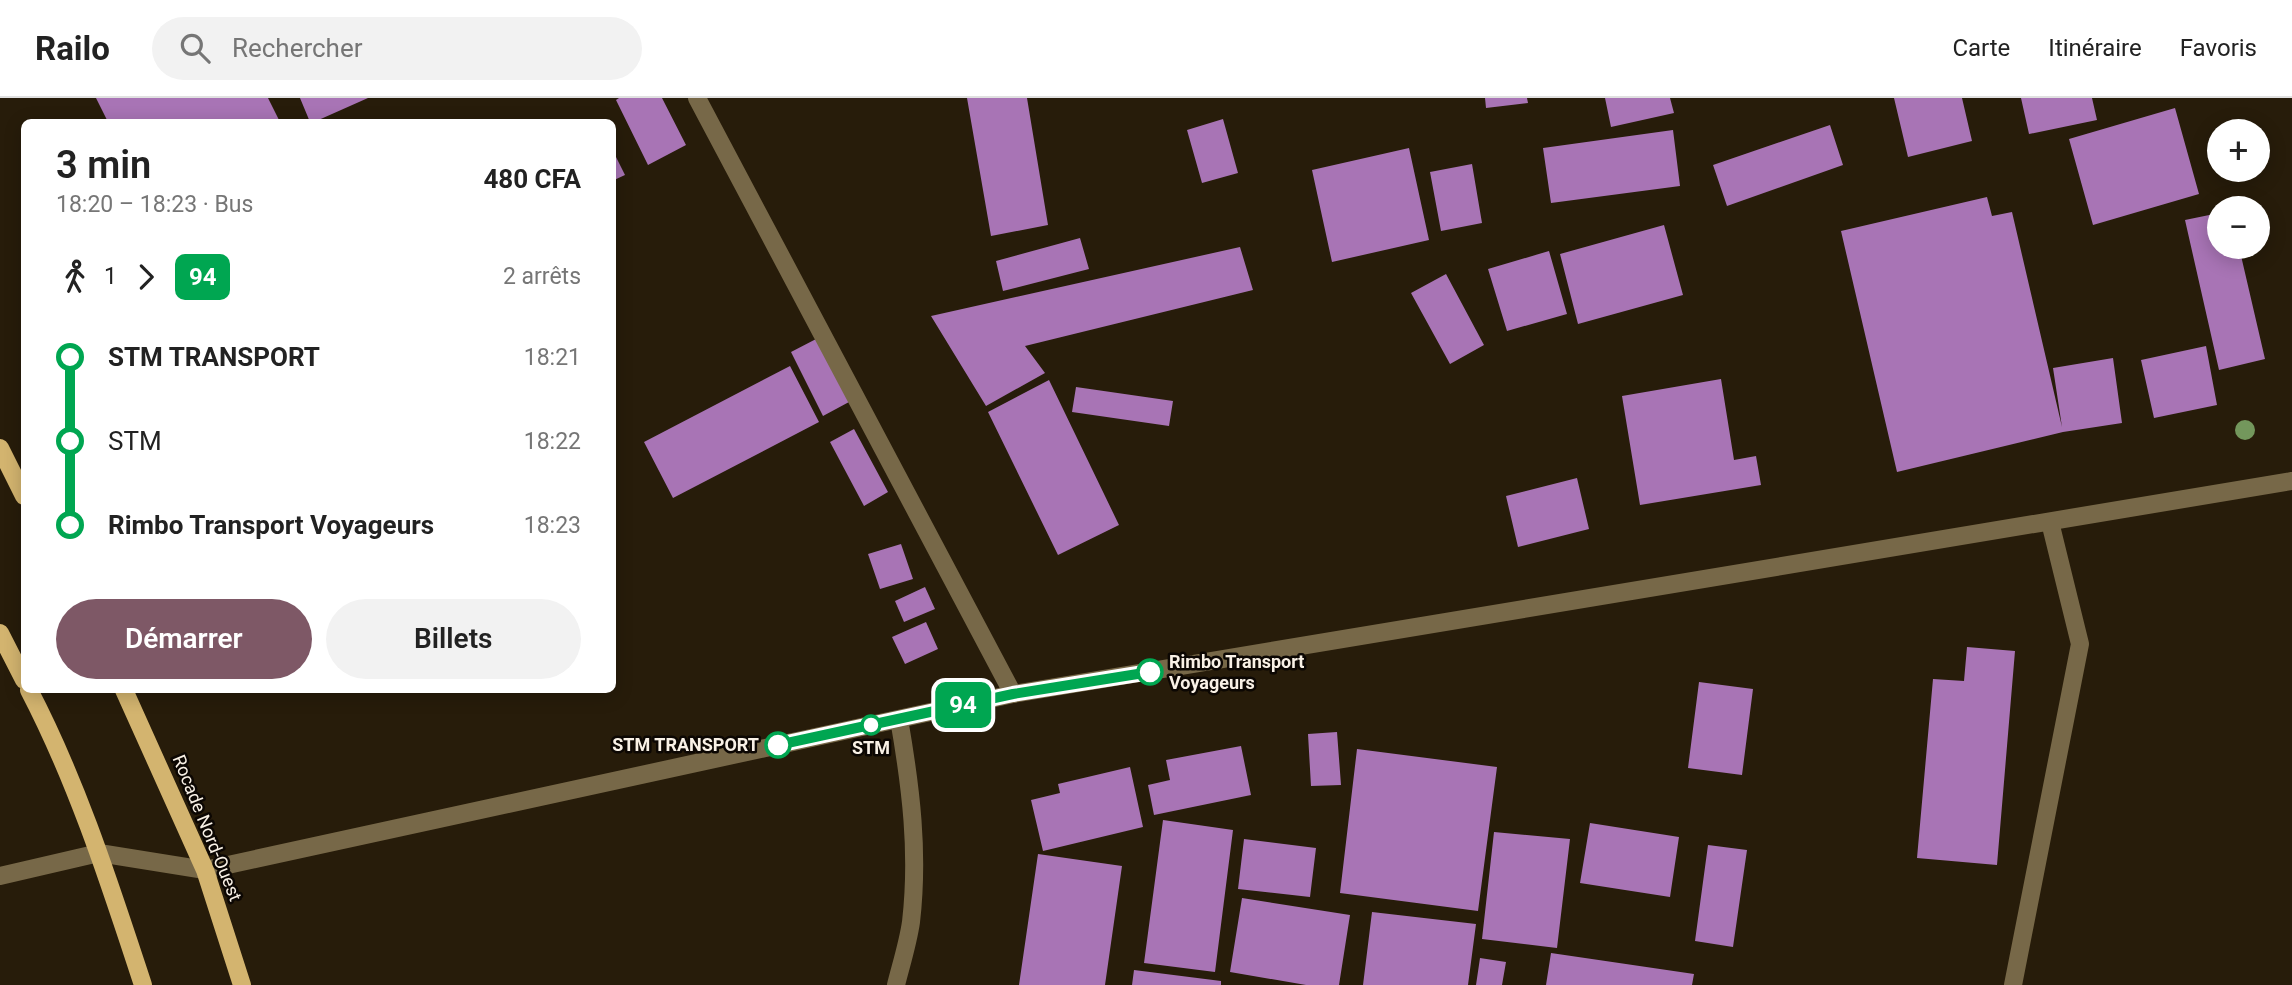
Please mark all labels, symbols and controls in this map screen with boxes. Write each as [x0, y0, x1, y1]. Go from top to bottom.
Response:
search box [152, 17, 642, 80]
text: Railo [35, 29, 110, 68]
icon: search [176, 29, 214, 67]
text: Rechercher [232, 33, 363, 63]
text: Carte [1952, 34, 2010, 62]
text: Itinéraire [2048, 34, 2142, 62]
text: Favoris [2180, 34, 2257, 62]
map controls [2207, 119, 2270, 259]
button: + [2207, 119, 2270, 182]
text: 3 min [56, 143, 151, 187]
text: 480 CFA [483, 164, 581, 194]
text: 18:20 – 18:23 · Bus [56, 191, 253, 218]
button: − [2207, 196, 2270, 259]
icon: walk [56, 258, 94, 296]
icon: forward [127, 258, 165, 296]
text: 1 [104, 263, 117, 290]
text: 94 [189, 263, 216, 291]
text: 2 arrêts [503, 263, 581, 290]
text: STM TRANSPORT [108, 342, 320, 372]
text: 18:21 [524, 344, 581, 371]
text: STM [108, 426, 162, 456]
text: 18:22 [524, 428, 581, 455]
text: Rimbo Transport Voyageurs [108, 510, 434, 540]
text: 18:23 [524, 512, 581, 539]
button: Démarrer [56, 599, 312, 679]
button: Billets [326, 599, 581, 679]
place label: Rimbo Transport Voyageurs [1169, 651, 1304, 693]
marker: Rimbo Transport Voyageurs [1137, 659, 1163, 685]
line badge: 94 [932, 682, 995, 728]
text: 94 [949, 691, 977, 719]
marker: STM [861, 715, 881, 735]
marker: STM TRANSPORT [765, 732, 791, 758]
place label: STM TRANSPORT [612, 734, 759, 755]
place label: STM [852, 737, 890, 758]
street label: Rocade Nord-Ouest [169, 752, 246, 904]

